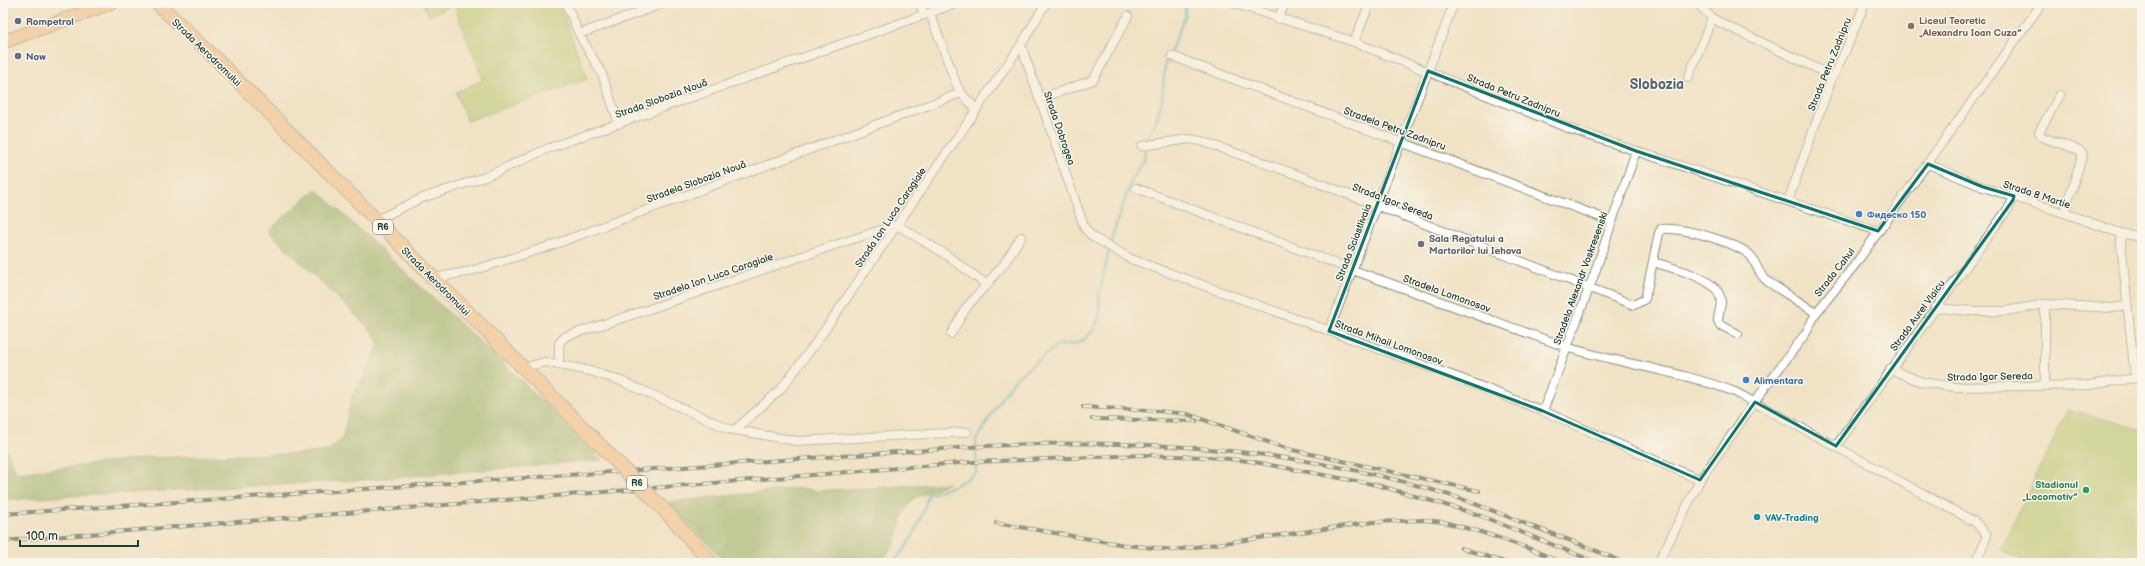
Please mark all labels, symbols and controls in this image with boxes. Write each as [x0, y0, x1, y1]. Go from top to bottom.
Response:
place label: Liceul Teoretic „Alexandru Ioan Cuza” [1919, 15, 2022, 39]
marker: Rompetrol [13, 16, 23, 26]
place label: Rompetrol [26, 16, 74, 28]
street label: Strada Aerodromului [169, 16, 244, 89]
street label: Strada Petru Zadnipru [1806, 16, 1854, 113]
marker: Liceul Teoretic „Alexandru Ioan Cuza” [1906, 21, 1916, 31]
marker: Now [13, 51, 23, 61]
place label: Now [26, 51, 46, 63]
street label: Strada Petru Zadnipru [1465, 72, 1562, 120]
district label: Slobozia [1630, 76, 1684, 93]
street label: Strada Slobozia Nouă [614, 77, 709, 121]
street label: Strada Dobrogea [1041, 90, 1077, 167]
street label: Stradela Petru Zadnipru [1342, 105, 1447, 153]
street label: Stradela Slobozia Nouă [645, 158, 748, 206]
street label: Strada Ion Luca Caragiale [853, 165, 929, 270]
street label: Strada 8 Martie [2001, 178, 2072, 212]
street label: Strada Igor Sereda [1351, 181, 1435, 223]
street label: Strada Sciastlivaia [1334, 202, 1374, 283]
marker: Фидеско 150 [1854, 209, 1864, 219]
place label: Фидеско 150 [1867, 209, 1927, 221]
street label: Stradela Alexandr Voskresenski [1551, 210, 1611, 347]
road number: R6 [373, 220, 393, 234]
place label: Sala Regatului a Martorilor lui Iehova [1429, 233, 1522, 257]
marker: Sala Regatului a Martorilor lui Iehova [1416, 239, 1426, 249]
street label: Strada Aerodromului [399, 245, 472, 318]
street label: Strada Cahul [1812, 246, 1857, 299]
street label: Stradela Ion Luca Caragiale [652, 251, 775, 303]
street label: Stradela Lomonosov [1401, 273, 1492, 315]
street label: Strada Aurel Vlaicu [1888, 278, 1948, 354]
street label: Strada Mihail Lomonosov [1333, 318, 1444, 368]
street label: Strada Igor Sereda [1947, 370, 2033, 384]
marker: Alimentara [1741, 375, 1751, 385]
place label: Alimentara [1753, 375, 1804, 387]
road number: R6 [627, 476, 647, 490]
place label: Stadionul „Locomotiv” [2022, 479, 2078, 503]
marker: Stadionul „Locomotiv” [2081, 485, 2091, 495]
marker: VAV-Trading [1752, 512, 1762, 522]
place label: VAV-Trading [1765, 512, 1819, 524]
scale bar [20, 522, 138, 548]
text: 100 m [26, 529, 58, 544]

